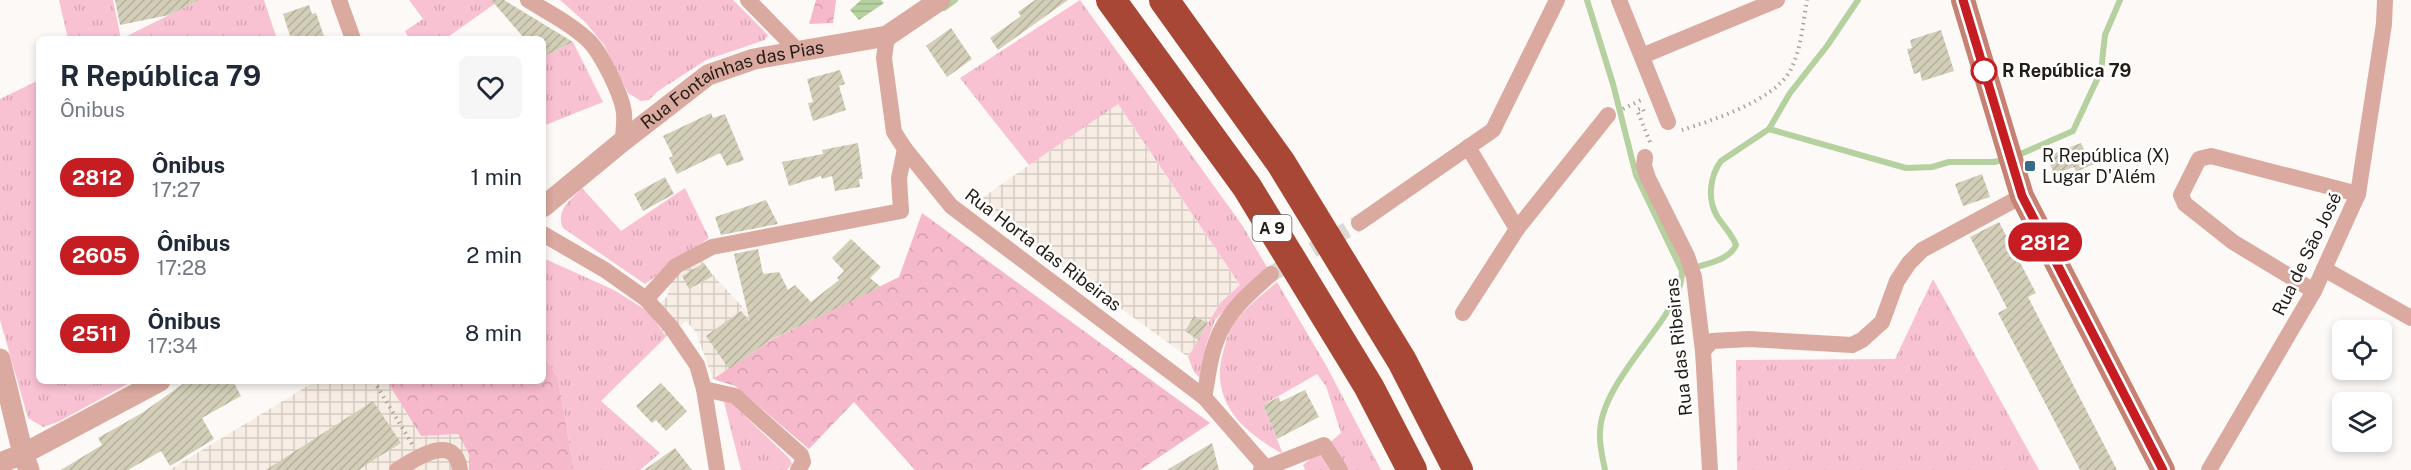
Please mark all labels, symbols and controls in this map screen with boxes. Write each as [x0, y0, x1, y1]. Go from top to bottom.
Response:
street label: Rua Fontaínhas das Pias [636, 36, 825, 133]
button: heart [459, 56, 522, 119]
marker: R República 79 [1971, 58, 1997, 84]
text: R República 79 [60, 59, 261, 92]
place label: R República 79 [2002, 60, 2132, 81]
text: Ônibus [60, 98, 125, 122]
place label: R República (X) Lugar D'Além [2042, 145, 2170, 187]
text: Ônibus [152, 152, 225, 178]
marker: R República (X) Lugar D'Além [2023, 159, 2037, 173]
text: 1 min [470, 164, 522, 190]
text: 2812 [72, 165, 122, 190]
text: 17:27 [152, 178, 201, 202]
street label: Rua Horta das Ribeiras [961, 184, 1126, 315]
street label: Rua de São José [2268, 189, 2345, 319]
road number: A 9 [1252, 215, 1292, 241]
line badge: 2812 [2003, 222, 2087, 262]
text: Ônibus [157, 230, 230, 256]
text: 2812 [2020, 230, 2070, 255]
text: 2 min [466, 242, 522, 268]
text: 2605 [72, 243, 127, 268]
text: 17:28 [157, 256, 207, 280]
street label: Rua das Ribeiras [1661, 277, 1696, 417]
text: Ônibus [148, 308, 221, 334]
text: 8 min [465, 320, 522, 346]
map controls [2332, 320, 2392, 452]
button: locate [2332, 320, 2392, 380]
text: 2511 [72, 321, 118, 346]
text: 17:34 [148, 334, 197, 358]
button: layers [2332, 392, 2392, 452]

